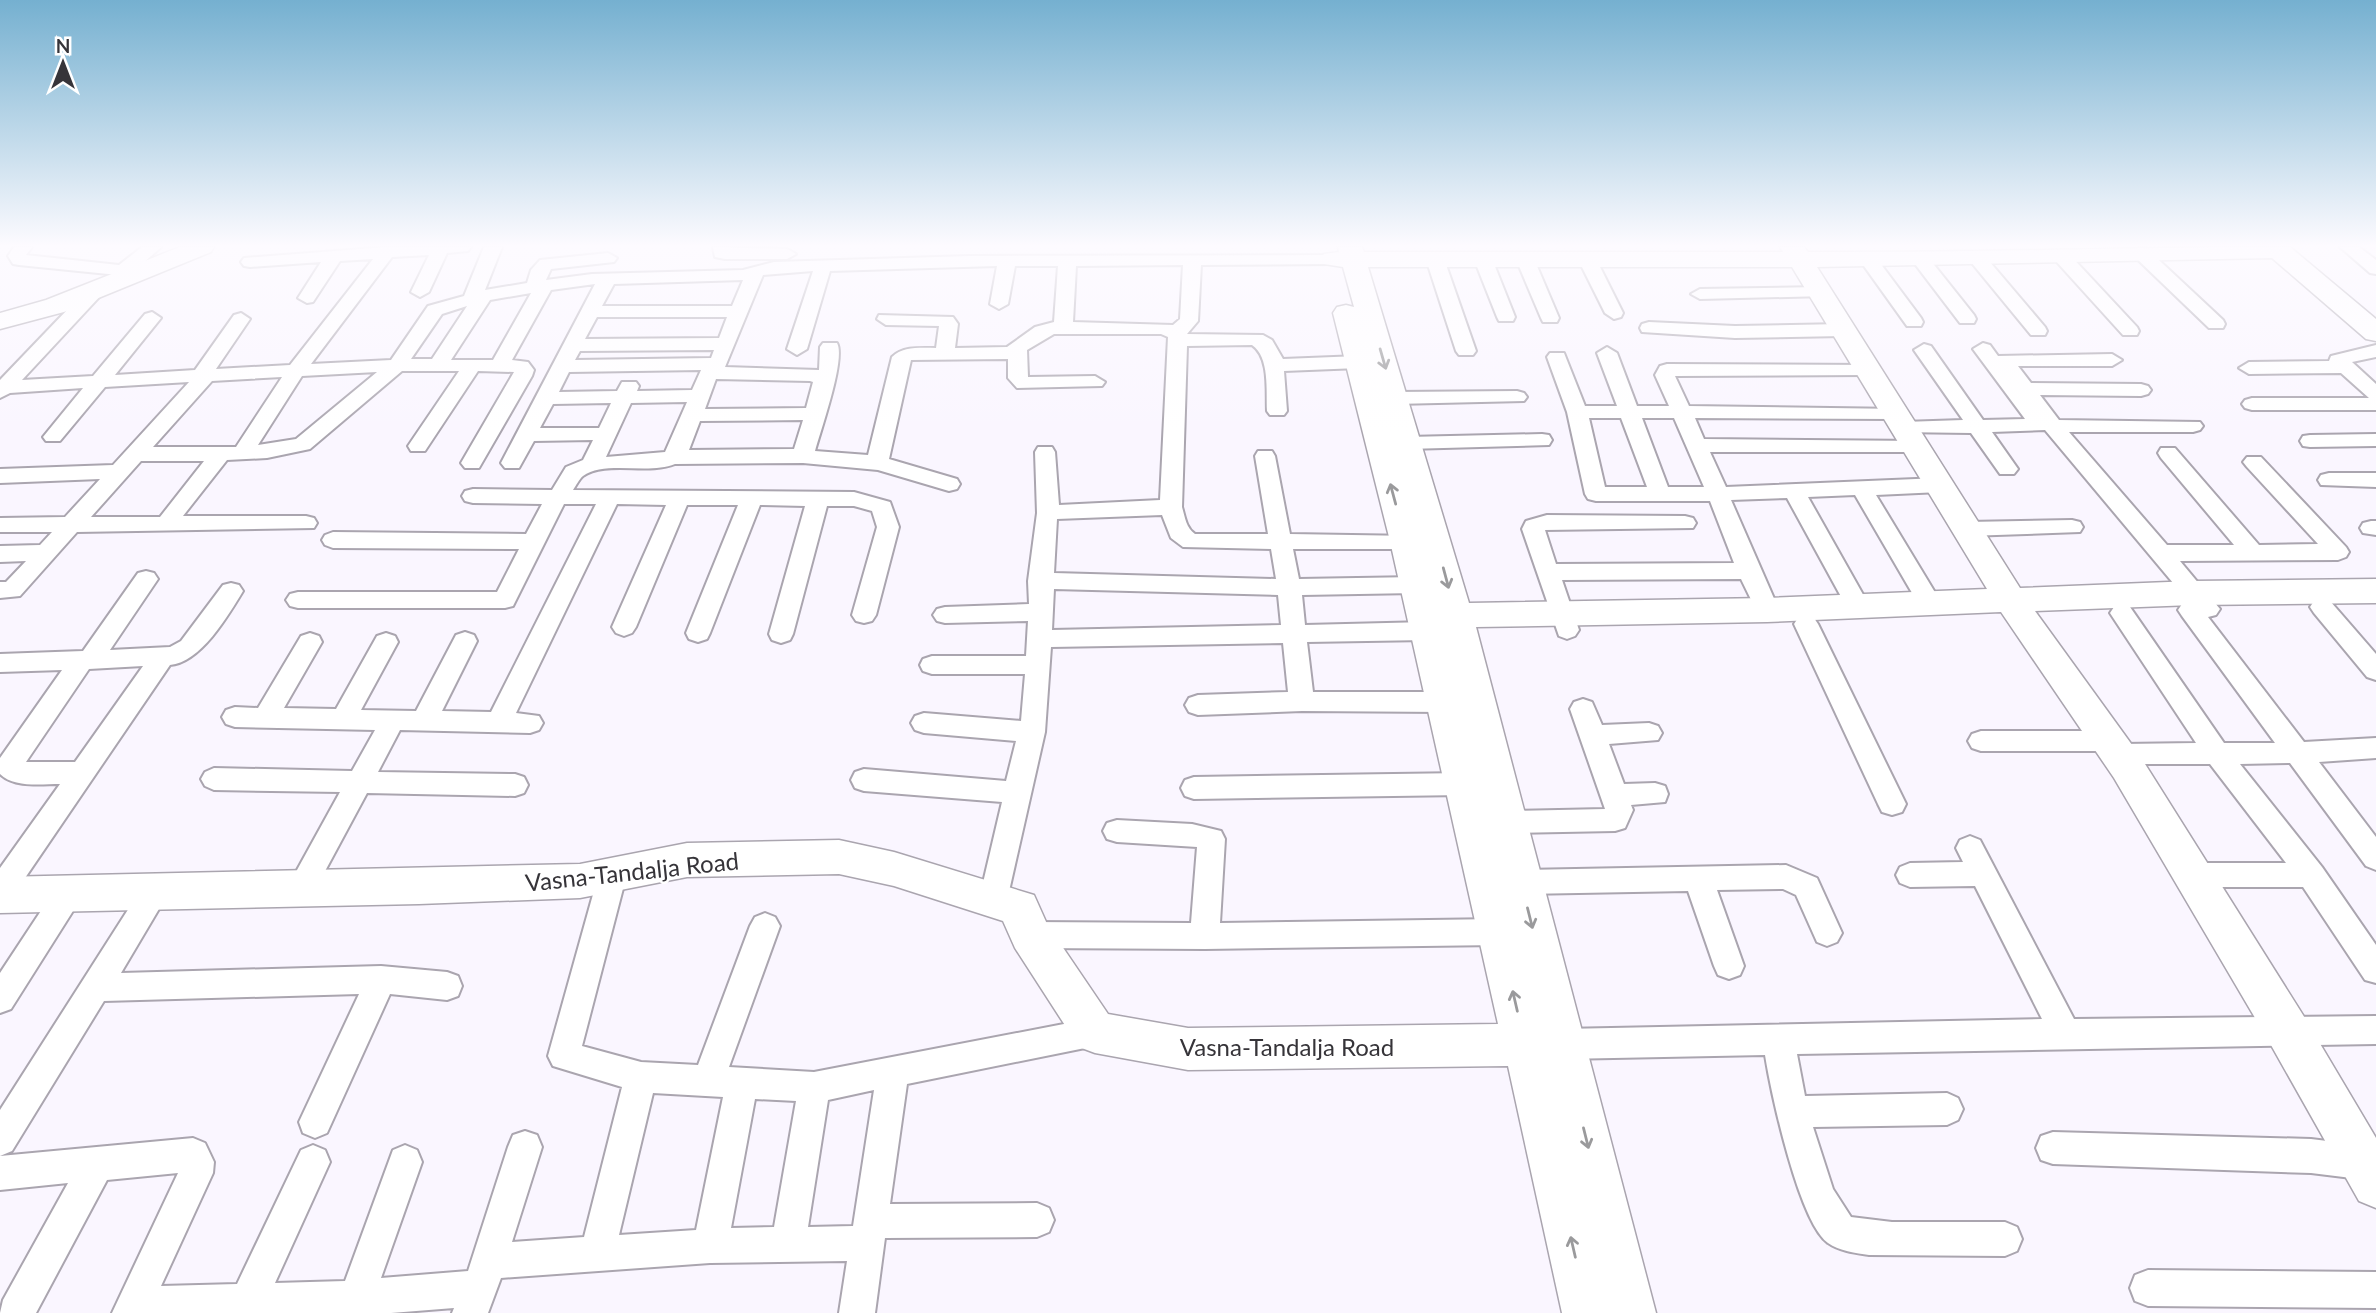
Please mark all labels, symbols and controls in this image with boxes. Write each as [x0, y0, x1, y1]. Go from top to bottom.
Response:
north arrow [28, 28, 98, 98]
text: N [56, 34, 70, 57]
one-way arrow [1378, 348, 1391, 370]
one-way arrow [1386, 483, 1399, 505]
one-way arrow [1440, 566, 1453, 589]
street label: Vasna-Tandalja Road [524, 845, 740, 897]
one-way arrow [1525, 907, 1538, 929]
one-way arrow [1507, 990, 1521, 1013]
street label: Vasna-Tandalja Road [1180, 1032, 1394, 1061]
one-way arrow [1580, 1126, 1593, 1149]
one-way arrow [1565, 1236, 1579, 1259]

